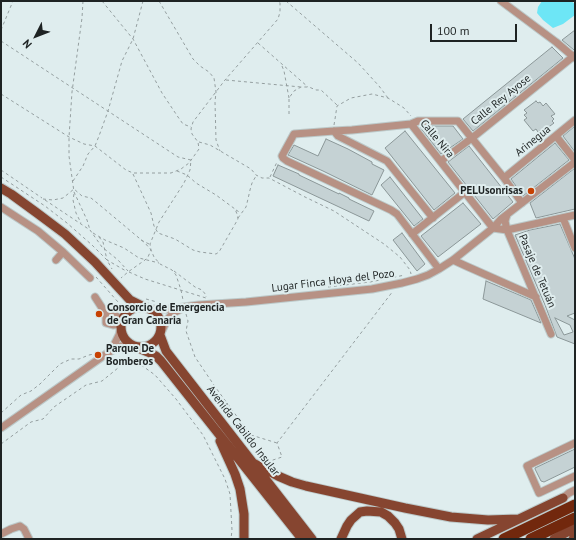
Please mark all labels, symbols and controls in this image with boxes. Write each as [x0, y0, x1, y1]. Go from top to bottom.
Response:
north arrow [16, 16, 56, 56]
scale bar [432, 16, 519, 42]
text: 100 m [437, 23, 470, 38]
text: N [19, 37, 35, 51]
street label: Calle Rey Ayose [468, 72, 534, 128]
street label: Calle Nira [417, 117, 457, 161]
street label: Arinegua [513, 123, 553, 159]
place label: PELUsonrisas [460, 184, 523, 198]
marker: PELUsonrisas [526, 186, 536, 196]
street label: Pasaje de Tetuán [516, 232, 558, 310]
street label: Lugar Finca Hoya del Pozo [271, 267, 395, 295]
place label: Consorcio de Emergencia de Gran Canaria [107, 301, 224, 327]
marker: Consorcio de Emergencia de Gran Canaria [94, 309, 104, 319]
place label: Parque De Bomberos [106, 342, 154, 368]
marker: Parque De Bomberos [93, 350, 103, 360]
street label: Avenida Cabildo Insular [204, 383, 282, 479]

